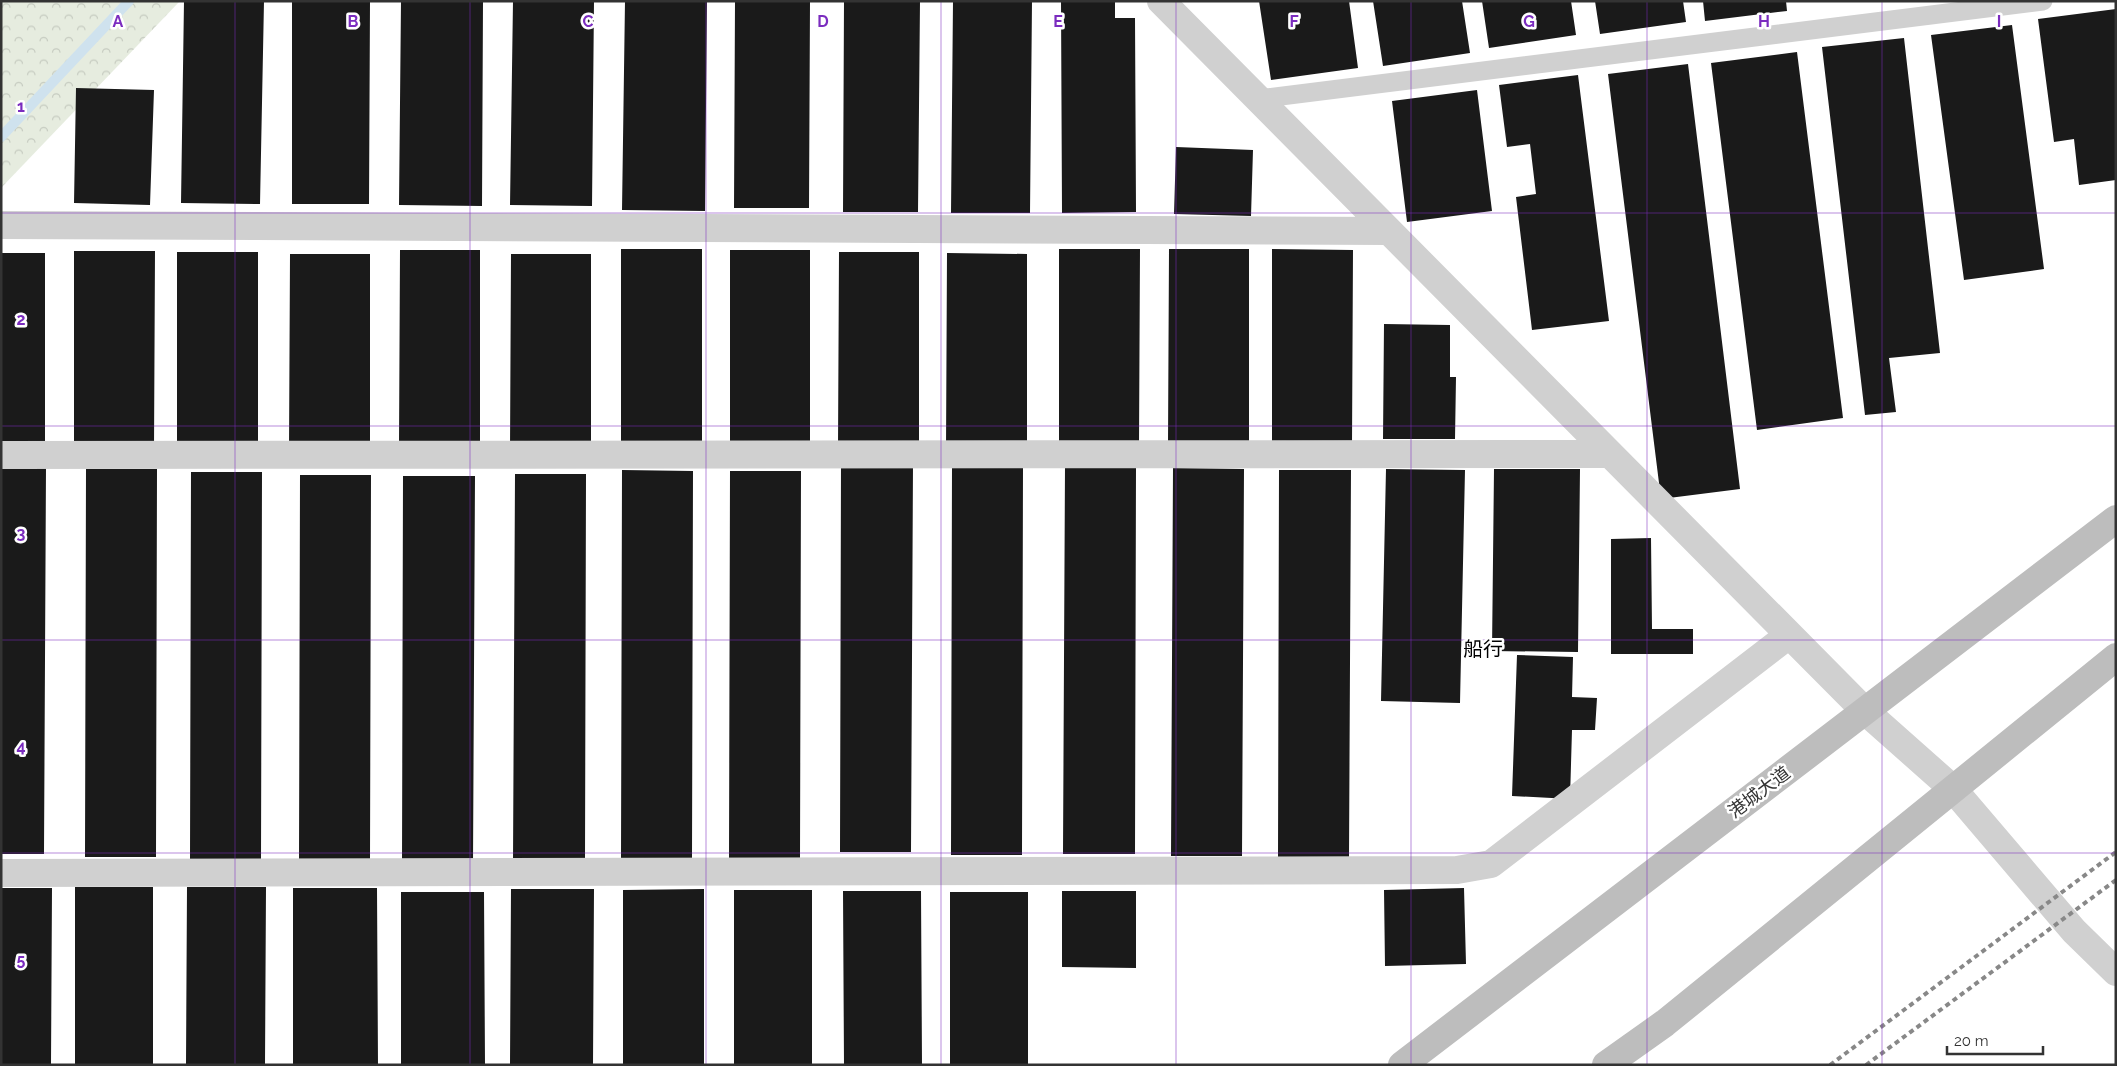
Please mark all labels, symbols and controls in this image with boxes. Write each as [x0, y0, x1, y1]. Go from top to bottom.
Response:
text: A [113, 12, 124, 31]
text: B [348, 12, 359, 31]
text: C [583, 12, 594, 31]
text: D [817, 12, 829, 31]
text: E [1053, 12, 1063, 31]
text: F [1289, 12, 1299, 31]
text: G [1523, 12, 1535, 31]
text: H [1758, 12, 1770, 31]
text: I [1997, 12, 2001, 31]
text: 1 [17, 97, 25, 116]
text: 2 [16, 310, 26, 329]
text: 3 [17, 524, 26, 543]
district label: 船行 [1463, 637, 1503, 661]
text: 4 [16, 737, 26, 756]
street label: 港城大道 [1724, 762, 1794, 822]
text: 5 [17, 950, 26, 969]
scale bar [1947, 1024, 2043, 1056]
text: 20 m [1954, 1032, 1989, 1050]

